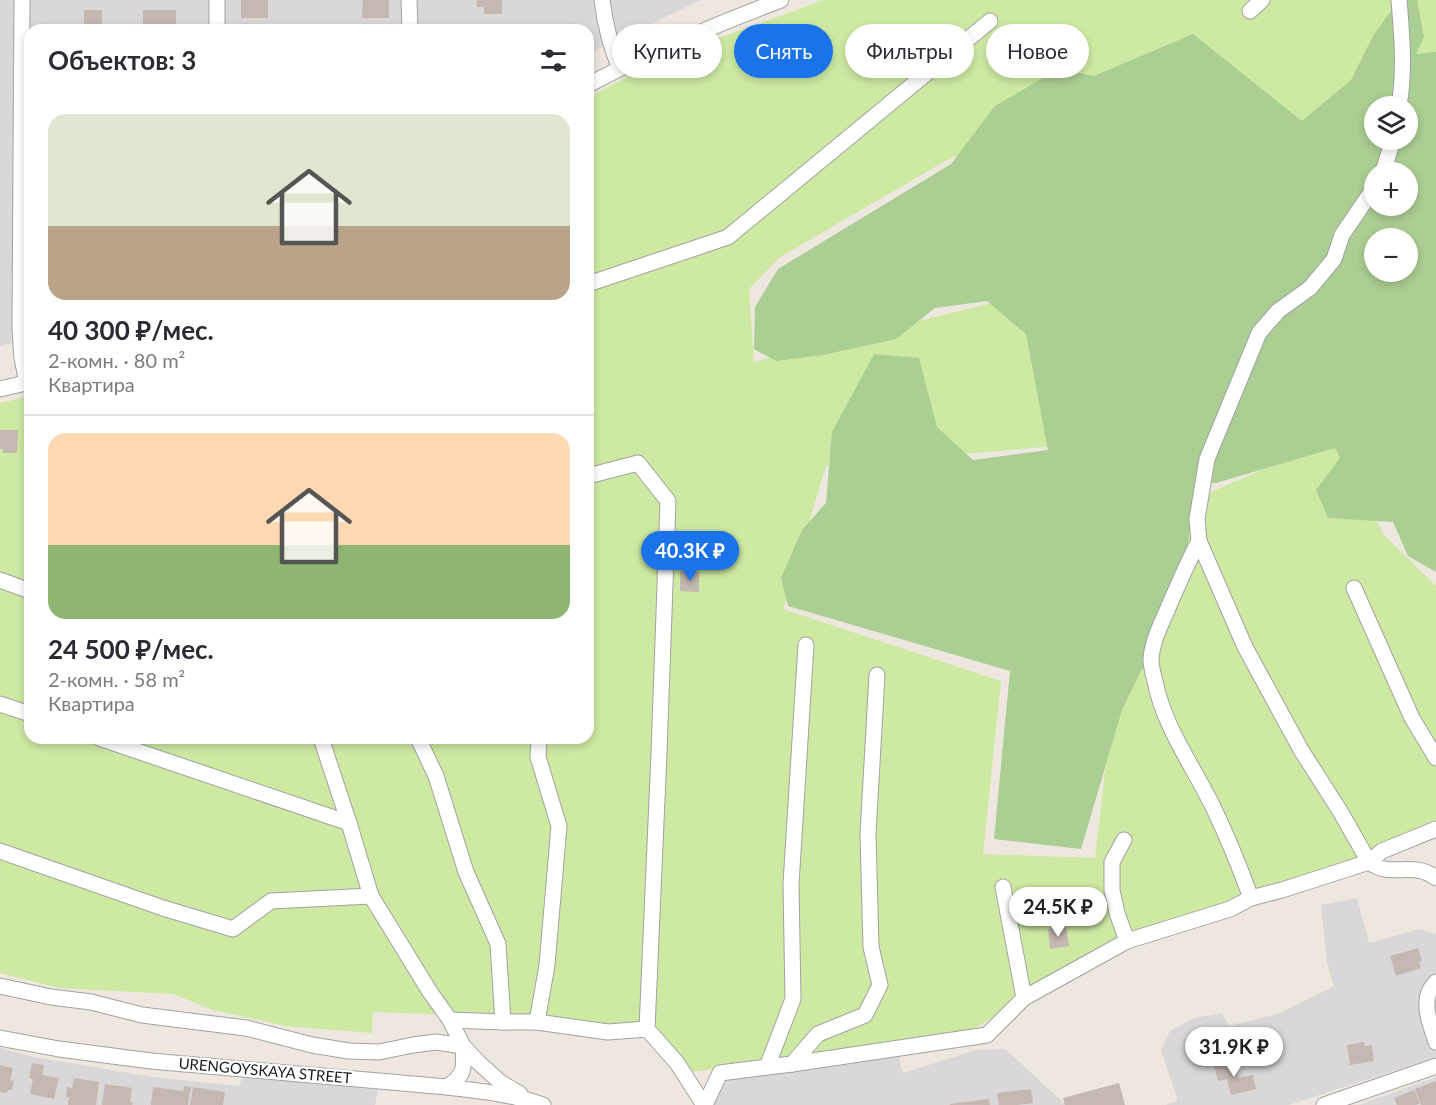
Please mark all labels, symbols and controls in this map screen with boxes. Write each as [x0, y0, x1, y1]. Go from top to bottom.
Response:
chip: Купить [612, 24, 722, 78]
chip: Снять [734, 24, 833, 78]
chip: Фильтры [845, 24, 974, 78]
chip: Новое [986, 24, 1089, 78]
text: Объектов: 3 [48, 44, 196, 76]
icon: filters [537, 44, 570, 77]
map controls [1364, 96, 1418, 282]
button: layers [1364, 96, 1418, 150]
icon: home [255, 153, 363, 261]
button: + [1364, 162, 1418, 216]
button: − [1364, 228, 1418, 282]
text: 40 300 ₽/мес. [48, 314, 214, 346]
text: 2-комн. · 80 m² [48, 348, 185, 372]
text: Квартира [48, 372, 135, 396]
icon: home [255, 472, 363, 580]
pin: 40.3K ₽ [635, 531, 745, 582]
text: 40.3K ₽ [655, 538, 725, 562]
text: 24 500 ₽/мес. [48, 633, 214, 665]
text: 2-комн. · 58 m² [48, 667, 185, 691]
text: Квартира [48, 691, 135, 715]
pin: 24.5K ₽ [1003, 887, 1113, 938]
text: 24.5K ₽ [1023, 894, 1093, 918]
pin: 31.9K ₽ [1179, 1027, 1289, 1078]
text: 31.9K ₽ [1199, 1034, 1269, 1058]
street label: URENGOYSKAYA STREET [178, 1053, 352, 1087]

